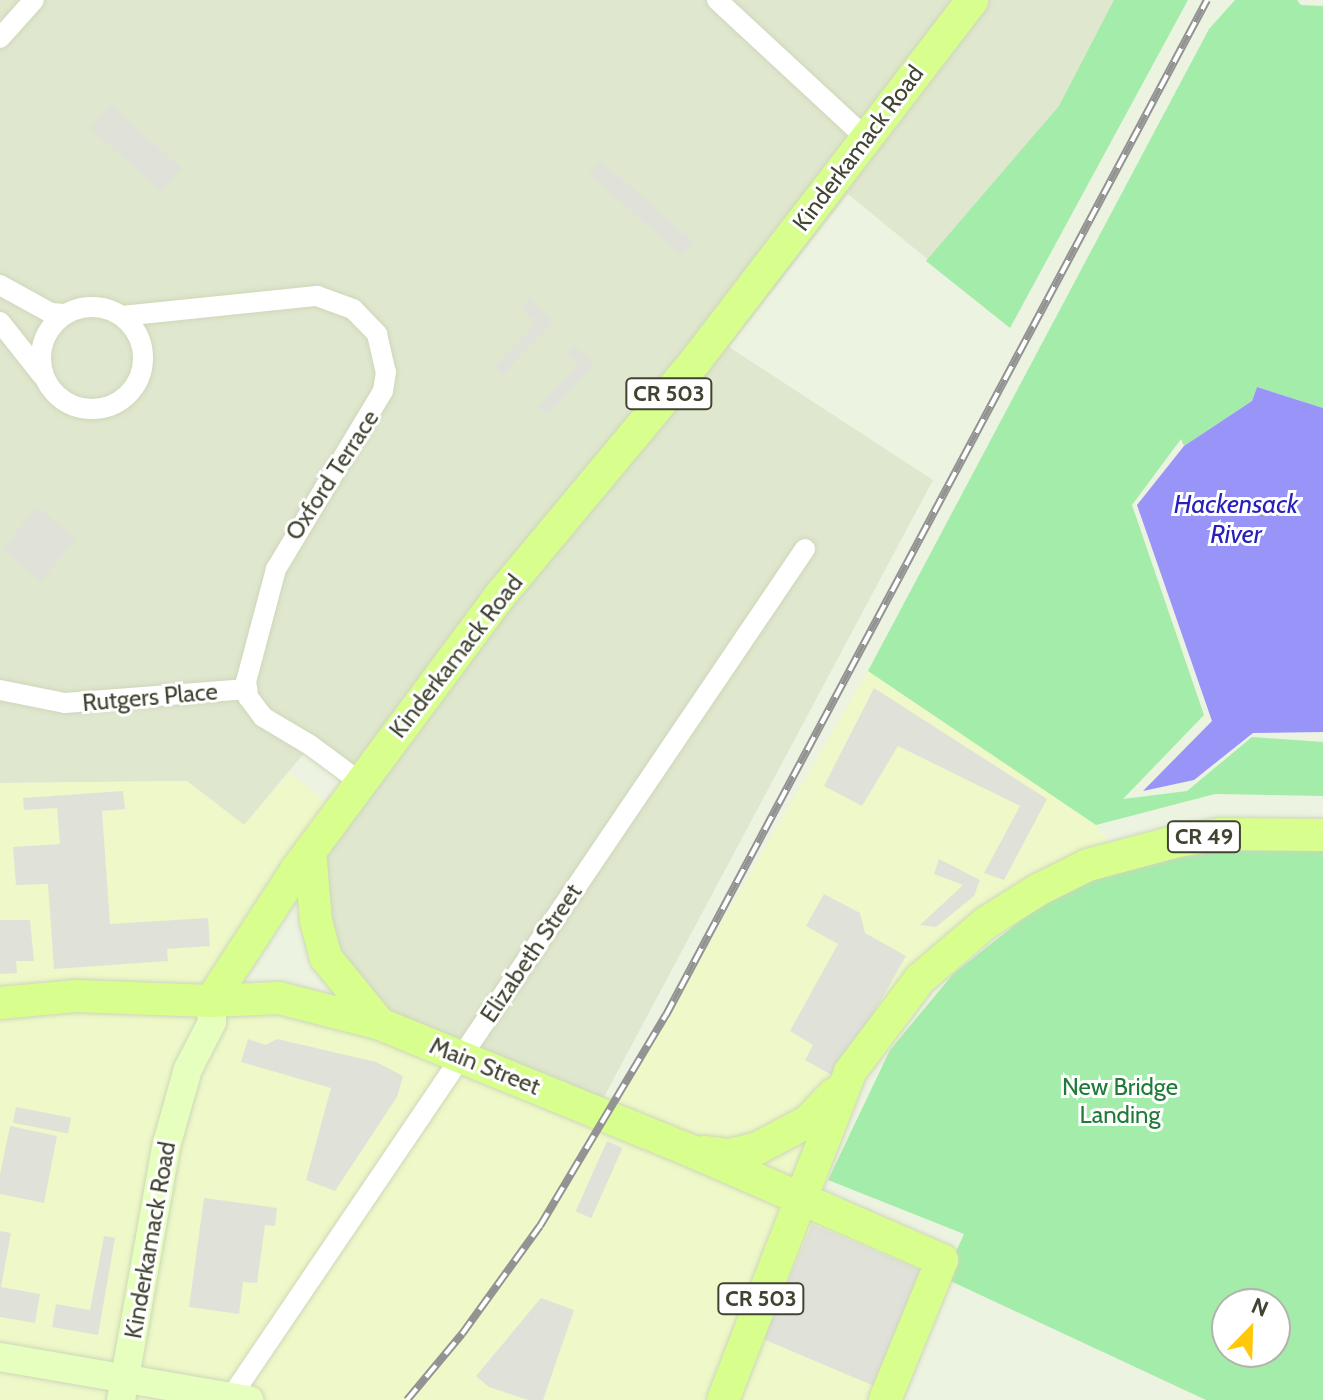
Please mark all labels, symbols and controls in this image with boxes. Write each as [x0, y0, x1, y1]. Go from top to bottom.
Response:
street label: Kinderkamack Road [786, 60, 930, 236]
road number: CR 503 [625, 376, 713, 412]
street label: Oxford Terrace [279, 405, 385, 545]
water label: Hackensack River [1174, 489, 1298, 550]
street label: Kinderkamack Road [383, 568, 529, 744]
street label: Rutgers Place [81, 677, 219, 717]
road number: CR 49 [1166, 819, 1242, 855]
street label: Elizabeth Street [474, 878, 588, 1028]
street label: Main Street [426, 1031, 544, 1101]
park label: New Bridge Landing [1062, 1073, 1178, 1129]
street label: Kinderkamack Road [118, 1139, 182, 1341]
road number: CR 503 [717, 1281, 805, 1317]
north arrow [1211, 1288, 1291, 1368]
text: N [1247, 1292, 1272, 1323]

